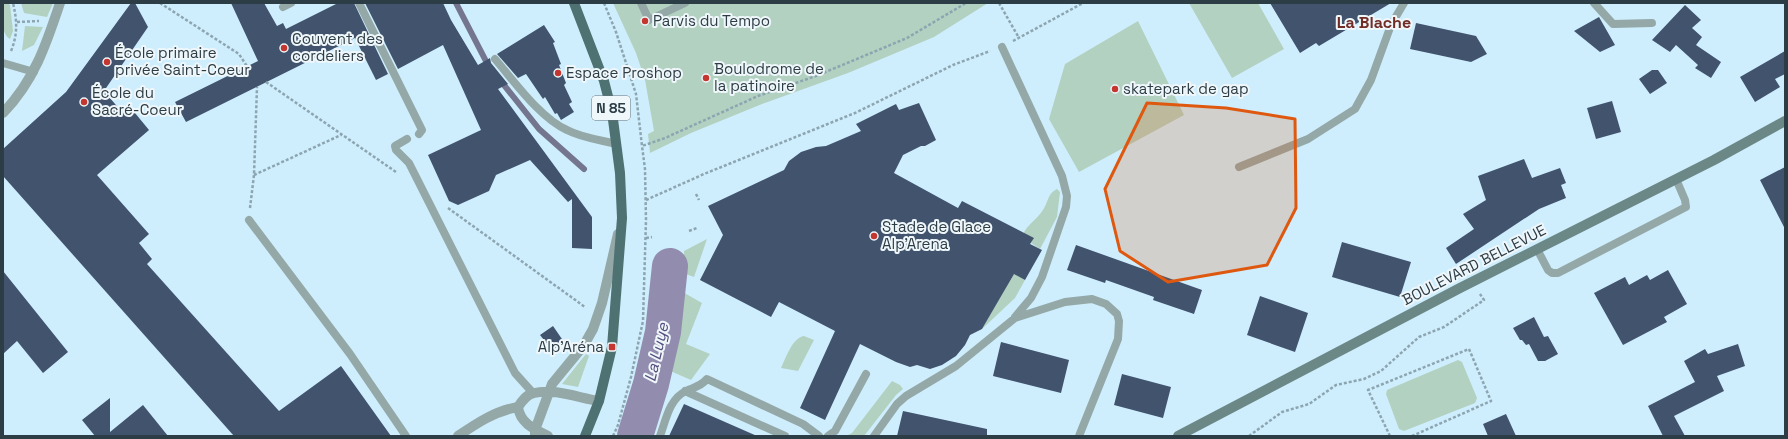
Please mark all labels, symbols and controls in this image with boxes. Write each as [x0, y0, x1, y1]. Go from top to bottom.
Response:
place label: Parvis du Tempo [653, 11, 770, 30]
district label: La Blache [1337, 12, 1411, 33]
marker: Parvis du Tempo [640, 16, 650, 26]
place label: Couvent des cordeliers [292, 29, 383, 65]
place label: École primaire privée Saint-Coeur [115, 43, 250, 79]
marker: Couvent des cordeliers [279, 43, 289, 53]
marker: École primaire privée Saint-Coeur [102, 57, 112, 67]
place label: Boulodrome de la patinoire [714, 59, 824, 95]
place label: Espace Proshop [566, 63, 682, 82]
marker: Espace Proshop [553, 68, 563, 78]
marker: Boulodrome de la patinoire [701, 73, 711, 83]
place label: skatepark de gap [1123, 79, 1249, 98]
place label: École du Sacré-Coeur [92, 83, 183, 119]
marker: skatepark de gap [1110, 84, 1120, 94]
road number: N 85 [592, 96, 630, 120]
marker: École du Sacré-Coeur [79, 97, 89, 107]
place label: Stade de Glace Alp'Arena [882, 217, 991, 253]
street label: BOULEVARD BELLEVUE [1399, 220, 1549, 309]
marker: Stade de Glace Alp'Arena [869, 231, 879, 241]
water label: La Luye [640, 320, 674, 384]
place label: Alp'Aréna [538, 337, 604, 356]
marker: Alp'Aréna [607, 342, 617, 352]

